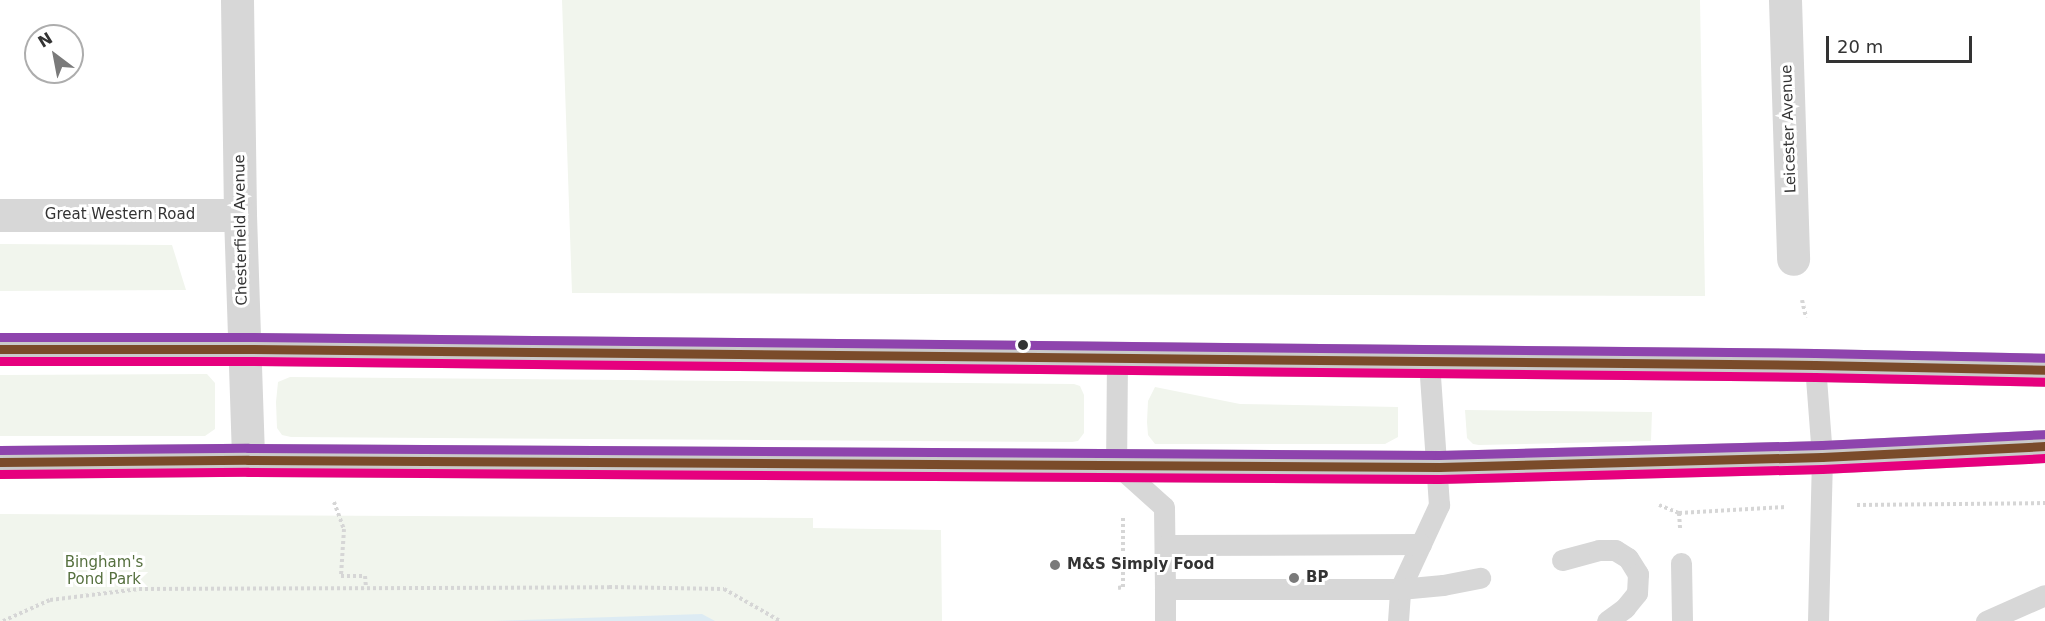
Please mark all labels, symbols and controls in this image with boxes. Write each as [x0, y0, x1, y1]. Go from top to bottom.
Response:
north arrow [24, 24, 84, 84]
scale bar [1829, 24, 1974, 62]
text: N [35, 28, 56, 52]
text: 20 m [1837, 36, 1883, 57]
street label: Leicester Avenue [1778, 64, 1800, 194]
street label: Chesterfield Avenue [231, 154, 251, 306]
street label: Great Western Road [45, 206, 195, 224]
unlabelled marker [1017, 339, 1029, 351]
park label: Bingham's Pond Park [65, 553, 143, 588]
place label: M&S Simply Food [1067, 556, 1214, 574]
marker: M&S Simply Food [1048, 558, 1062, 572]
place label: BP [1306, 569, 1328, 587]
marker: BP [1287, 571, 1301, 585]

